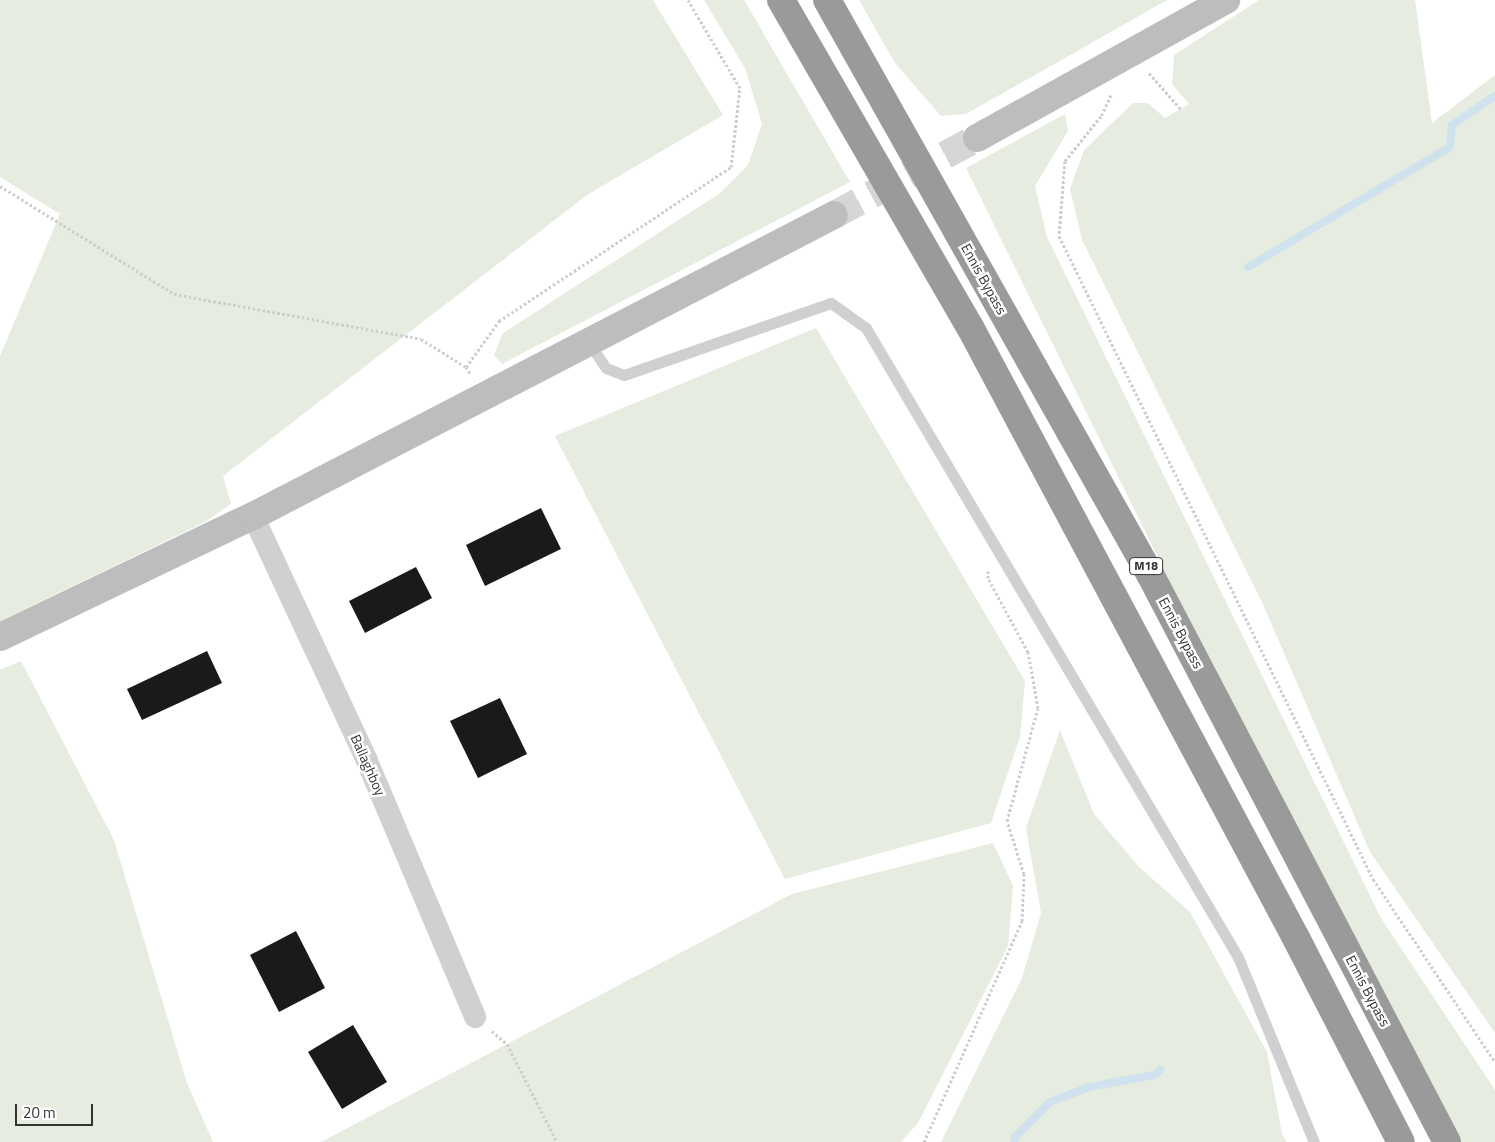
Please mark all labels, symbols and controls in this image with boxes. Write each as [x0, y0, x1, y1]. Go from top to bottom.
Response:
street label: Ennis Bypass [958, 241, 1010, 317]
road number: M18 [1128, 556, 1164, 576]
street label: Ennis Bypass [1155, 595, 1207, 671]
street label: Ballaghboy [347, 732, 389, 798]
street label: Ennis Bypass [1342, 953, 1394, 1029]
scale bar [18, 1094, 95, 1126]
text: 20 m [23, 1101, 56, 1124]

